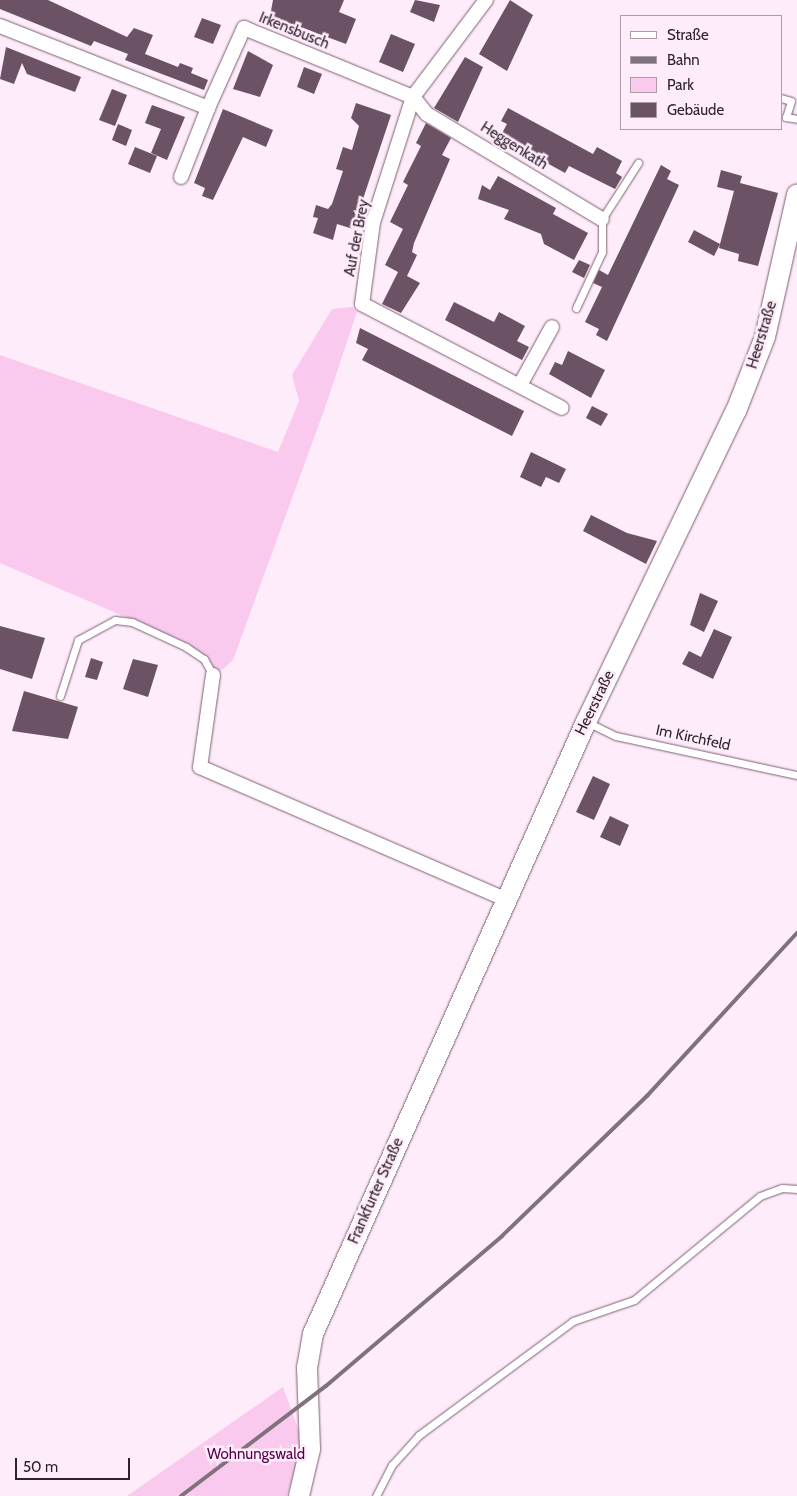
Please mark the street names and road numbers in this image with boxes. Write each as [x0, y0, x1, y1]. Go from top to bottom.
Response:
street label: Irkensbusch [256, 9, 332, 53]
street label: Heggenkath [477, 118, 551, 174]
street label: Auf der Brey [341, 198, 373, 278]
street label: Heerstraße [743, 299, 781, 371]
street label: Heerstraße [572, 668, 618, 738]
street label: Im Kirchfeld [654, 721, 732, 755]
street label: Frankfurter Straße [345, 1135, 407, 1247]

